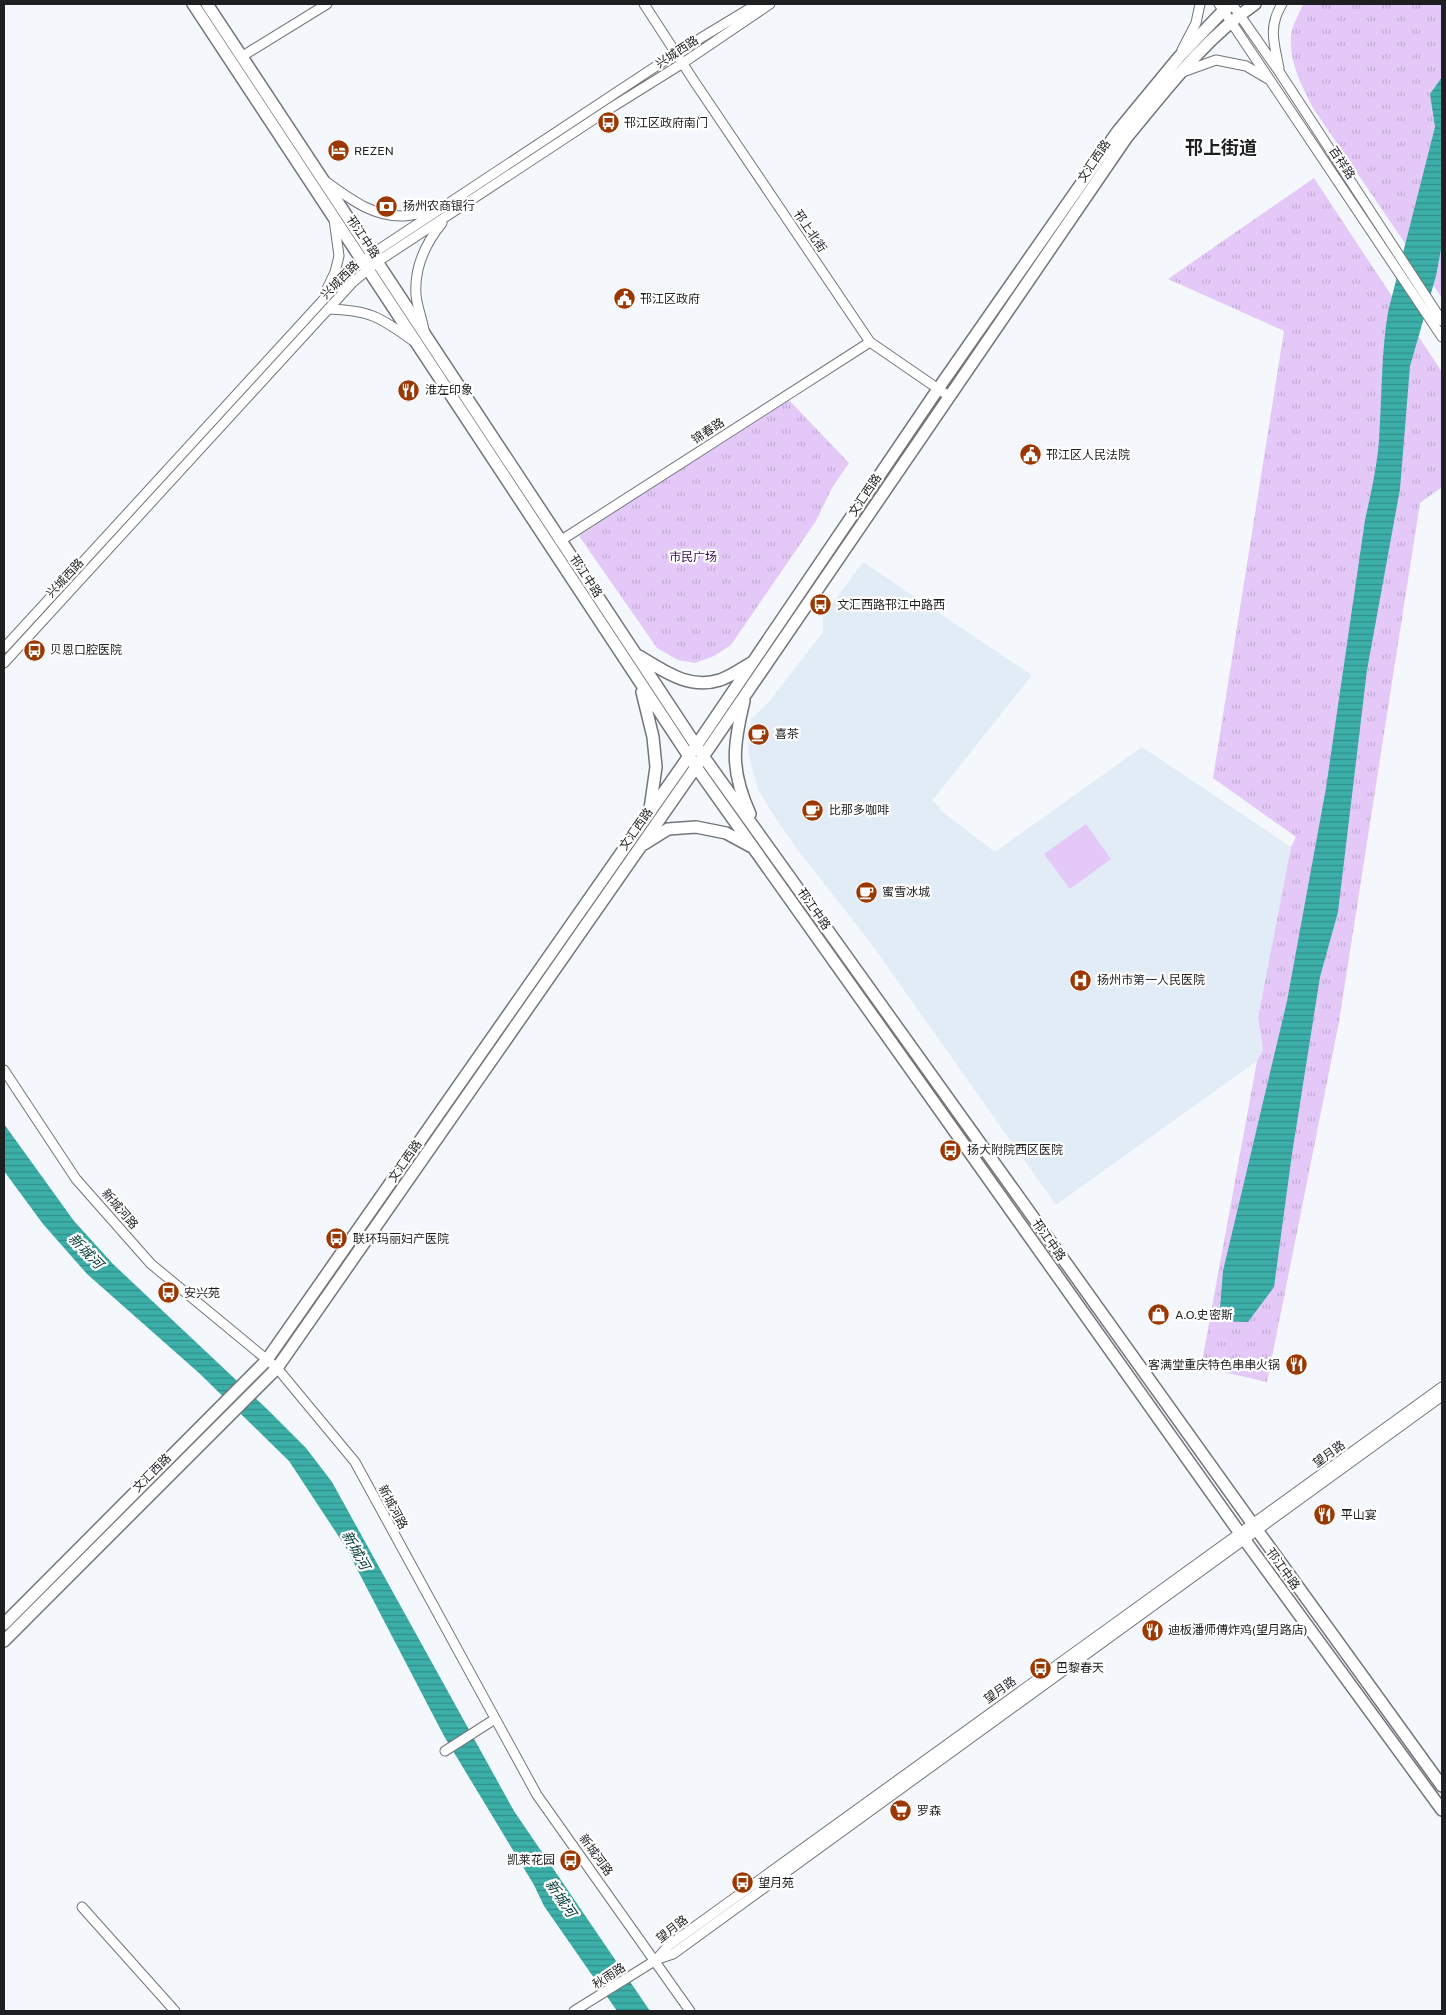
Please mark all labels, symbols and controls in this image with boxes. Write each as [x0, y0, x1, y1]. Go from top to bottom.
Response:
street label: 兴城西路 [653, 33, 701, 71]
bus stop icon: 邗江区政府南门 [596, 111, 620, 135]
place label: 邗江区政府南门 [624, 116, 708, 130]
street label: 文汇西路 [1075, 137, 1113, 185]
district label: 邗上街道 [1185, 137, 1257, 158]
hotel icon: REZEN [326, 139, 350, 163]
place label: REZEN [354, 144, 394, 158]
street label: 百祥路 [1326, 144, 1358, 182]
bank icon: 扬州农商银行 [375, 194, 399, 218]
place label: 扬州农商银行 [403, 199, 475, 213]
street label: 邗上北街 [791, 207, 829, 255]
street label: 邗江中路 [344, 213, 382, 261]
street label: 兴城西路 [318, 258, 362, 302]
public building icon: 邗江区政府 [612, 287, 636, 311]
place label: 邗江区政府 [640, 292, 700, 306]
restaurant icon: 淮左印象 [397, 378, 421, 402]
place label: 淮左印象 [425, 383, 473, 397]
street label: 锦春路 [689, 415, 727, 447]
public building icon: 邗江区人民法院 [1018, 443, 1042, 467]
place label: 邗江区人民法院 [1046, 448, 1130, 462]
street label: 文汇西路 [846, 471, 884, 519]
park label: 市民广场 [669, 550, 717, 564]
street label: 邗江中路 [567, 552, 605, 600]
street label: 兴城西路 [44, 556, 86, 600]
bus stop icon: 文汇西路邗江中路西 [809, 593, 833, 617]
place label: 文汇西路邗江中路西 [837, 598, 945, 612]
bus stop icon: 贝恩口腔医院 [22, 638, 46, 662]
place label: 贝恩口腔医院 [50, 643, 122, 657]
cafe icon: 喜茶 [747, 722, 771, 746]
place label: 喜茶 [775, 727, 799, 741]
cafe icon: 比那多咖啡 [801, 798, 825, 822]
place label: 比那多咖啡 [829, 803, 889, 817]
street label: 文汇西路 [616, 805, 656, 853]
cafe icon: 蜜雪冰城 [854, 880, 878, 904]
street label: 邗江中路 [794, 885, 834, 933]
place label: 蜜雪冰城 [882, 885, 930, 899]
hospital icon: 扬州市第一人民医院 [1069, 968, 1093, 992]
place label: 扬州市第一人民医院 [1097, 973, 1205, 987]
street label: 文汇西路 [385, 1137, 425, 1185]
bus stop icon: 扬大附院西区医院 [939, 1138, 963, 1162]
place label: 扬大附院西区医院 [967, 1143, 1063, 1157]
street label: 新城河路 [99, 1186, 141, 1232]
street label: 邗江中路 [1029, 1216, 1069, 1264]
bus stop icon: 联环玛丽妇产医院 [325, 1227, 349, 1251]
water label: 新城河 [66, 1230, 108, 1274]
place label: 联环玛丽妇产医院 [353, 1232, 449, 1246]
bus stop icon: 安兴苑 [156, 1281, 180, 1305]
place label: 安兴苑 [184, 1286, 220, 1300]
shop icon: A.O.史密斯 [1147, 1303, 1171, 1327]
place label: A.O.史密斯 [1175, 1308, 1233, 1322]
restaurant icon: 客满堂重庆特色串串火锅 [1284, 1353, 1308, 1377]
place label: 客满堂重庆特色串串火锅 [1148, 1358, 1280, 1372]
street label: 望月路 [1310, 1438, 1348, 1470]
street label: 文汇西路 [130, 1451, 174, 1495]
street label: 新城河路 [376, 1483, 410, 1531]
restaurant icon: 平山宴 [1313, 1503, 1337, 1527]
place label: 平山宴 [1341, 1508, 1377, 1522]
water label: 新城河 [339, 1528, 375, 1575]
street label: 邗江中路 [1263, 1545, 1303, 1593]
restaurant icon: 迪板潘师傅炸鸡(望月路店) [1140, 1618, 1164, 1642]
place label: 迪板潘师傅炸鸡(望月路店) [1168, 1623, 1307, 1637]
bus stop icon: 巴黎春天 [1028, 1656, 1052, 1680]
place label: 巴黎春天 [1056, 1661, 1104, 1675]
street label: 望月路 [981, 1674, 1019, 1706]
supermarket icon: 罗森 [889, 1799, 913, 1823]
place label: 罗森 [917, 1804, 941, 1818]
street label: 新城河路 [576, 1831, 616, 1879]
bus stop icon: 凯莱花园 [559, 1848, 583, 1872]
place label: 凯莱花园 [507, 1853, 555, 1867]
bus stop icon: 望月苑 [730, 1871, 754, 1895]
water label: 新城河 [543, 1876, 581, 1922]
place label: 望月苑 [758, 1876, 794, 1890]
street label: 望月路 [654, 1912, 690, 1946]
street label: 秋雨路 [590, 1960, 628, 1992]

